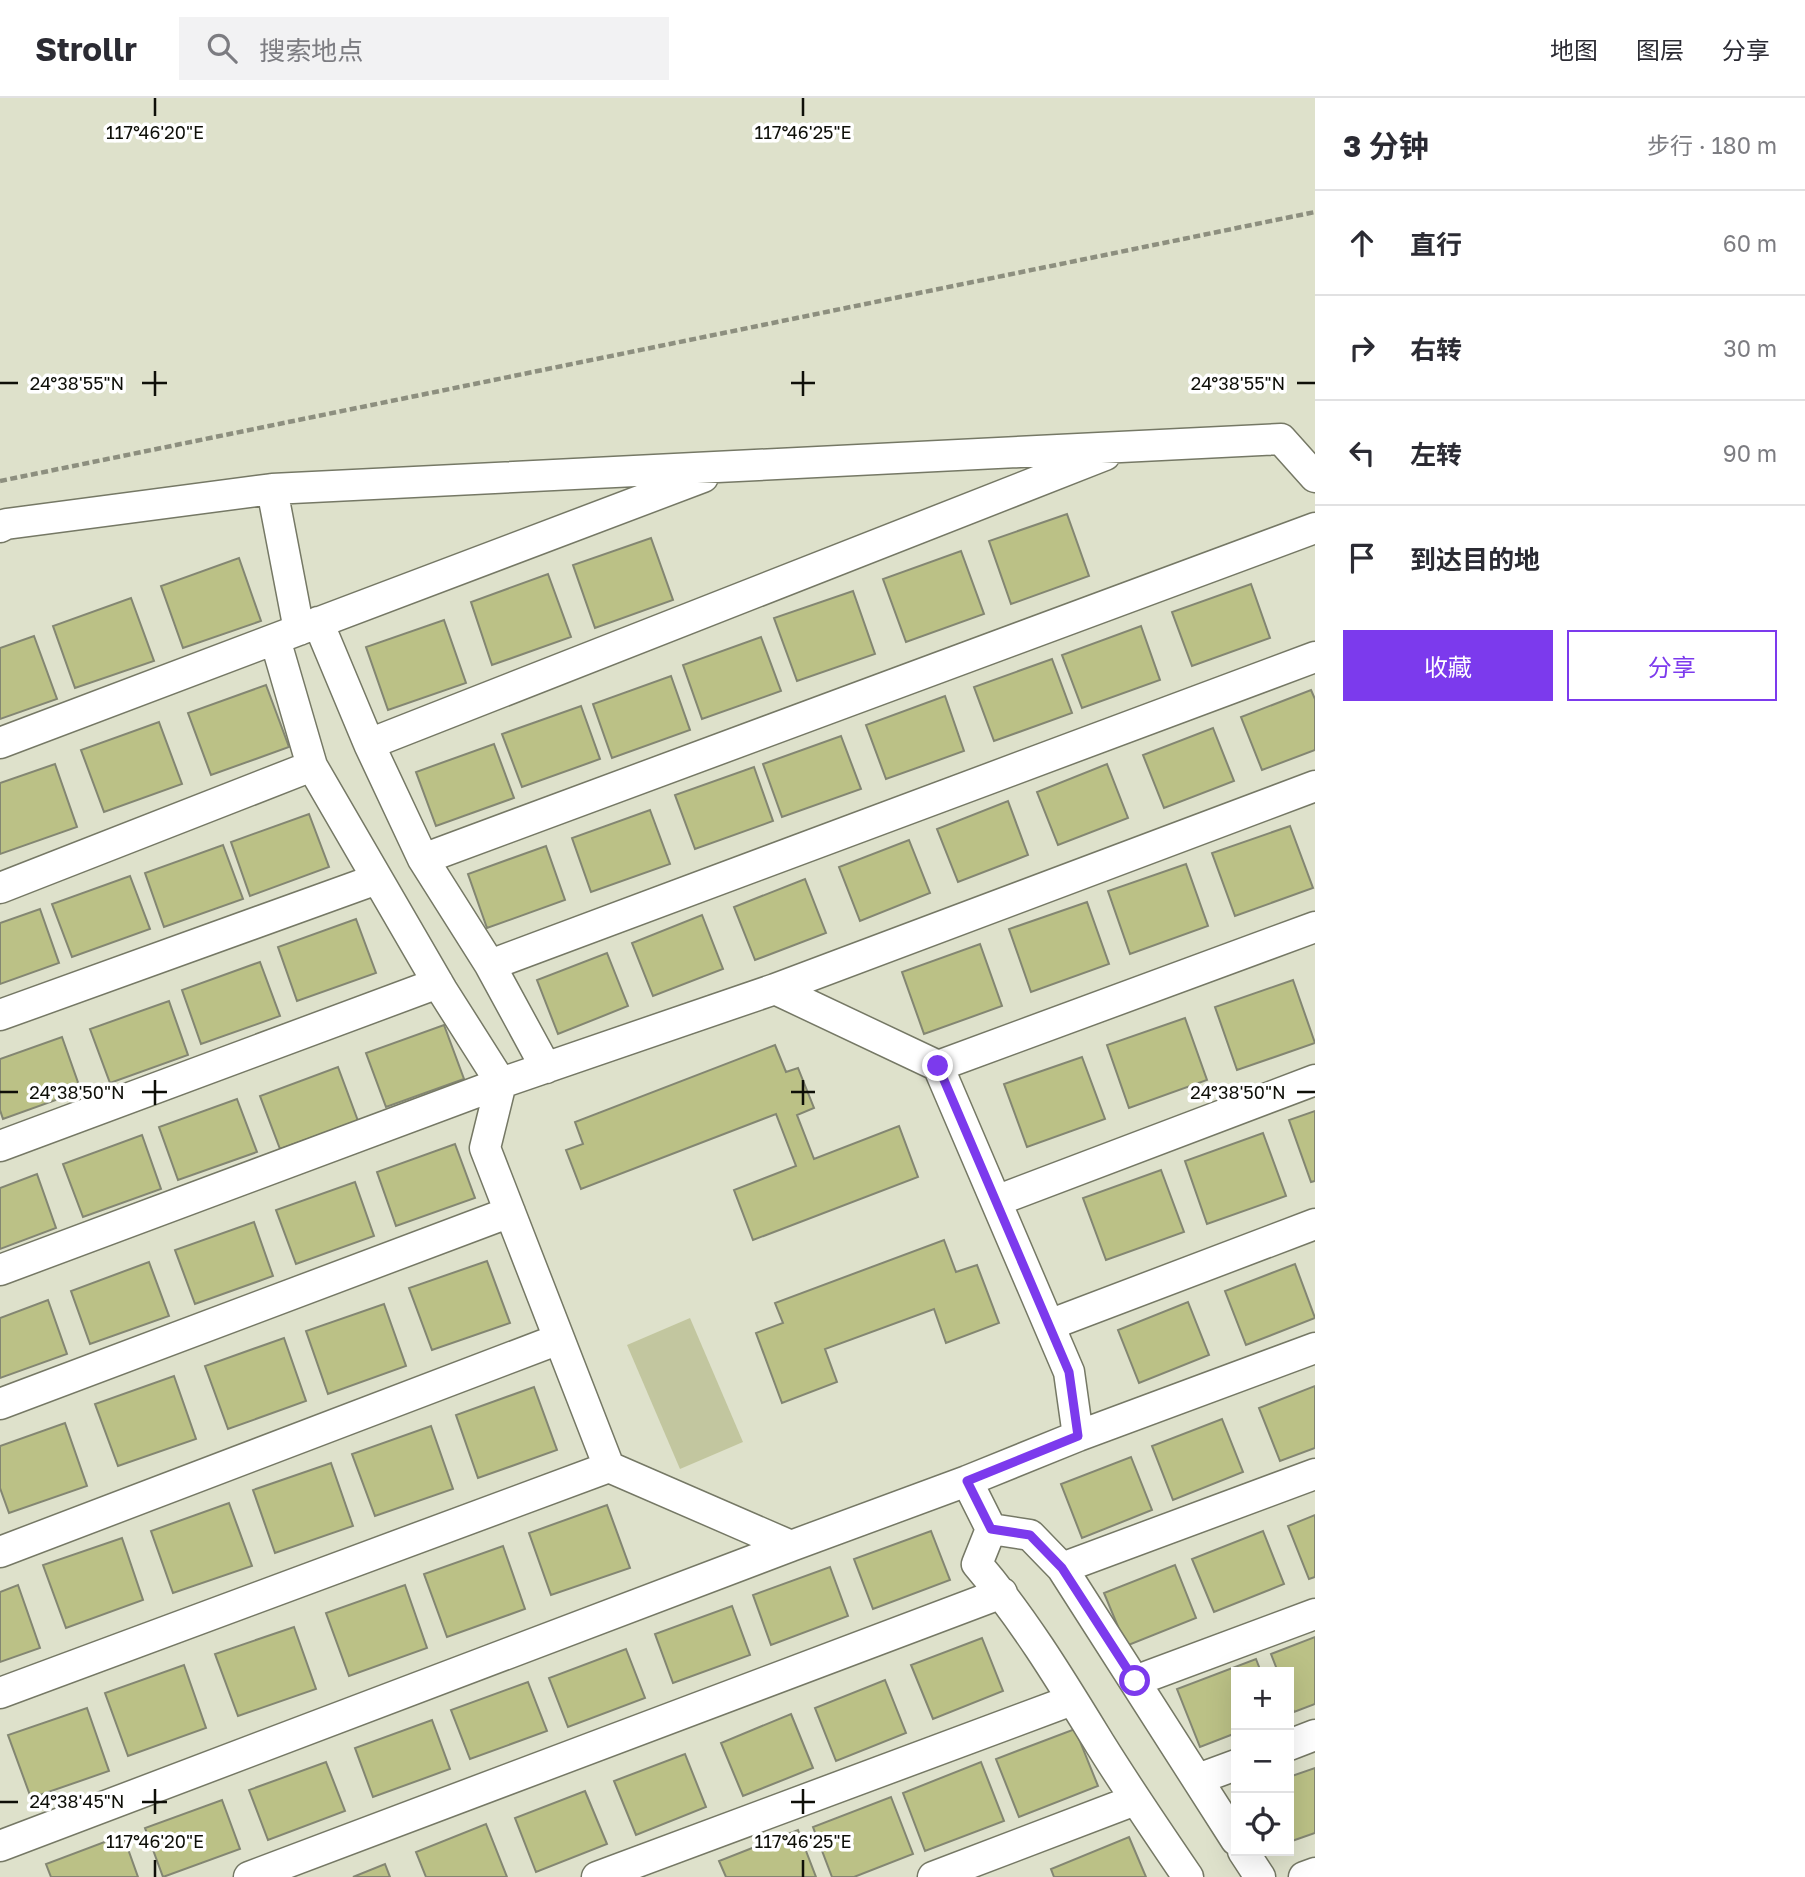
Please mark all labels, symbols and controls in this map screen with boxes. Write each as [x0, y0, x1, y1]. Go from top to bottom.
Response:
search box [179, 17, 669, 80]
text: Strollr [35, 29, 137, 68]
icon: search [203, 29, 241, 67]
text: 搜索地点 [259, 35, 363, 66]
text: 地图 [1550, 35, 1598, 64]
text: 图层 [1636, 35, 1684, 64]
text: 分享 [1722, 35, 1770, 64]
text: 117°46'20"E [106, 121, 204, 143]
text: 117°46'25"E [754, 121, 852, 143]
text: 3 分钟 [1343, 128, 1429, 164]
text: 步行 · 180 m [1647, 131, 1777, 159]
icon: ahead [1343, 224, 1381, 262]
text: 直行 [1410, 229, 1462, 260]
text: 60 m [1723, 229, 1777, 257]
icon: right [1343, 329, 1381, 367]
text: 右转 [1410, 334, 1462, 365]
text: 30 m [1723, 334, 1777, 362]
text: 24°38'55"N [30, 372, 124, 394]
text: 24°38'55"N [1191, 372, 1285, 394]
icon: left [1343, 434, 1381, 472]
text: 左转 [1410, 439, 1462, 470]
text: 90 m [1723, 439, 1777, 467]
icon: arrive [1343, 539, 1381, 577]
text: 到达目的地 [1410, 544, 1540, 575]
button: 收藏 [1343, 630, 1553, 701]
button: 分享 [1567, 630, 1777, 701]
route end [922, 1050, 953, 1081]
text: 24°38'50"N [29, 1081, 125, 1103]
text: 24°38'50"N [1190, 1081, 1286, 1103]
route start [1119, 1665, 1150, 1696]
map controls [1231, 1667, 1294, 1856]
button: + [1231, 1667, 1294, 1730]
button: − [1231, 1730, 1294, 1793]
text: 24°38'45"N [29, 1790, 125, 1812]
button: locate [1231, 1793, 1294, 1856]
text: 117°46'20"E [106, 1830, 204, 1852]
text: 117°46'25"E [754, 1830, 852, 1852]

